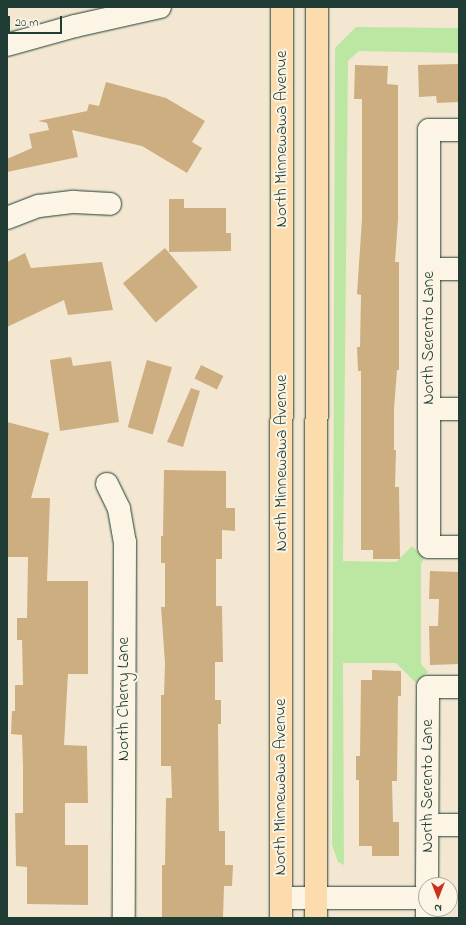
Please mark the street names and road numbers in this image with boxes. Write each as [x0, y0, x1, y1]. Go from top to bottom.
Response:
street label: North Minnewawa Avenue [272, 50, 292, 228]
street label: North Serento Lane [419, 271, 439, 405]
street label: North Minnewawa Avenue [272, 374, 292, 552]
street label: North Cherry Lane [114, 637, 134, 761]
street label: North Minnewawa Avenue [271, 698, 291, 876]
street label: North Serento Lane [418, 719, 438, 853]

